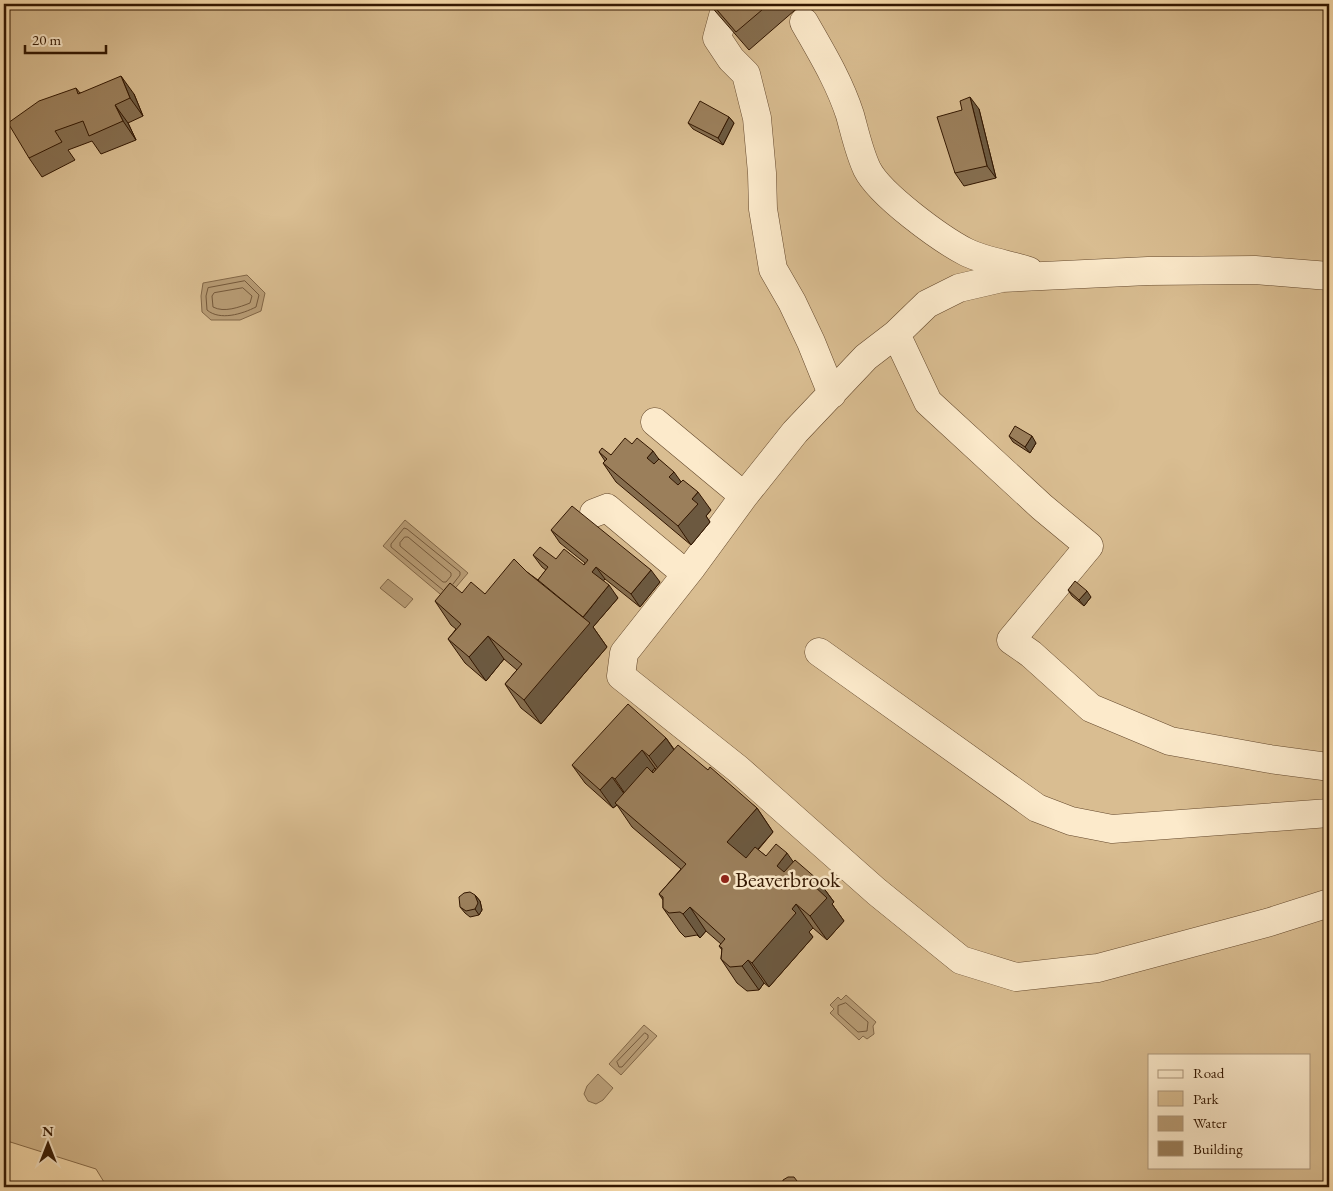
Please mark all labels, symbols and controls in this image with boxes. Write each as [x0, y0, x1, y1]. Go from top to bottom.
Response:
scale bar [25, 22, 106, 54]
text: 20 m [32, 30, 61, 49]
place label: Beaverbrook [735, 865, 841, 894]
marker: Beaverbrook [719, 873, 731, 885]
legend [1148, 1054, 1310, 1168]
text: Road [1193, 1063, 1225, 1082]
text: Park [1193, 1089, 1220, 1108]
text: Water [1193, 1113, 1227, 1132]
north arrow [22, 1118, 72, 1168]
text: N [42, 1122, 54, 1140]
text: Building [1193, 1139, 1243, 1158]

